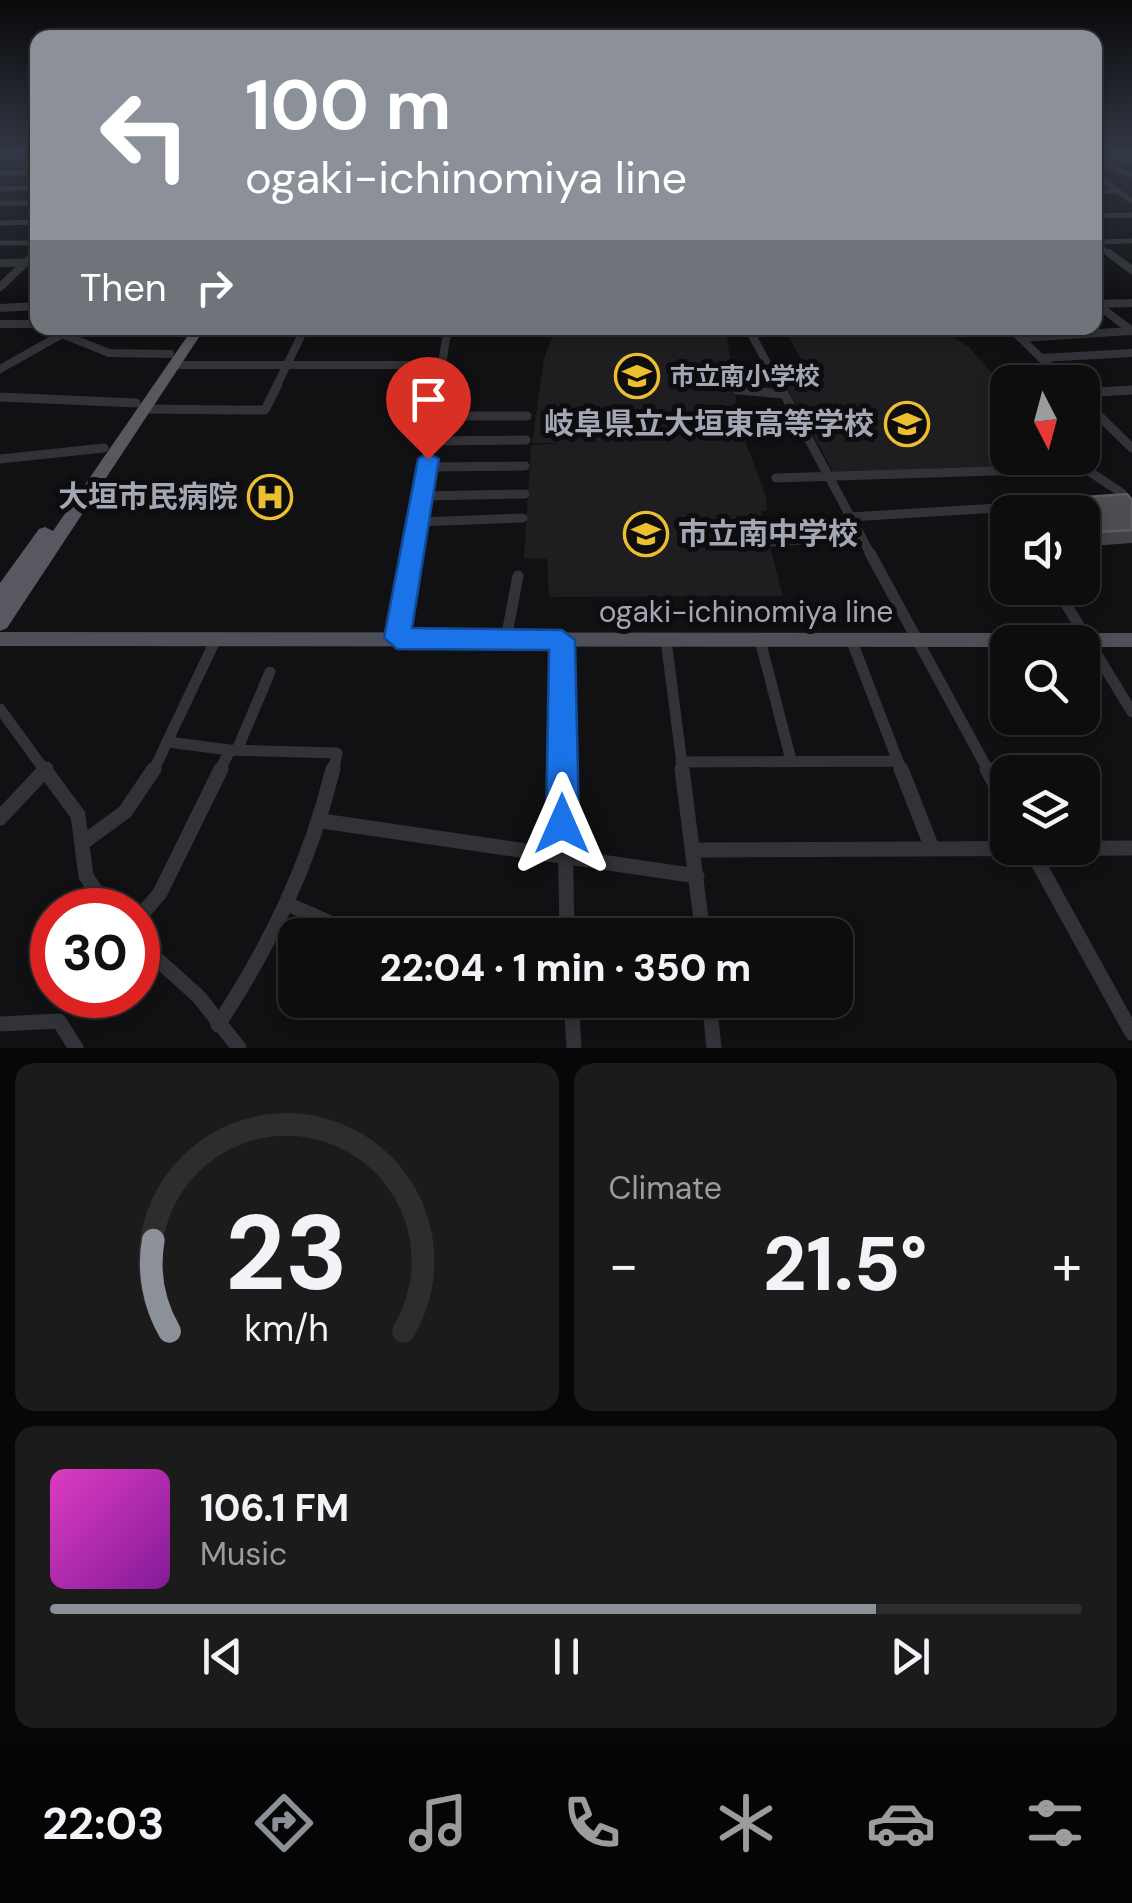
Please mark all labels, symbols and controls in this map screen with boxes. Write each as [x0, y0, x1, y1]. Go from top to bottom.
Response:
text: 100 m [245, 60, 451, 151]
icon: left [80, 70, 210, 200]
text: ogaki-ichinomiya line [245, 148, 687, 207]
icon: right [187, 260, 242, 315]
text: Then [80, 263, 167, 313]
school or university icon: 市立南小学校 [614, 353, 660, 399]
pin [386, 357, 471, 460]
place label: 市立南小学校 [670, 360, 820, 393]
north arrow [990, 365, 1100, 475]
map controls [990, 365, 1100, 865]
icon: arrive [401, 372, 456, 427]
school or university icon: 岐阜県立大垣東高等学校 [884, 401, 930, 447]
place label: 岐阜県立大垣東高等学校 [544, 404, 874, 443]
hospital icon: 大垣市民病院 [247, 474, 293, 520]
place label: 大垣市民病院 [58, 477, 238, 516]
button: sound [990, 495, 1100, 605]
school or university icon: 市立南中学校 [623, 511, 669, 557]
place label: 市立南中学校 [678, 514, 858, 553]
street label: ogaki-ichinomiya line [599, 592, 893, 631]
button: search [990, 625, 1100, 735]
button: layers [990, 755, 1100, 865]
position arrow [510, 772, 614, 876]
speed limit sign: 30 [30, 888, 160, 1018]
text: 22:04 · 1 min · 350 m [380, 943, 751, 993]
text: Climate [609, 1167, 722, 1209]
text: 23 [225, 1186, 348, 1321]
text: 21.5° [763, 1216, 927, 1313]
text: − [609, 1229, 639, 1301]
text: + [1052, 1229, 1082, 1301]
text: km/h [245, 1306, 329, 1352]
text: 106.1 FM [200, 1483, 349, 1533]
text: Music [200, 1533, 287, 1575]
icon: previous [195, 1629, 250, 1684]
icon: pause [539, 1629, 594, 1684]
icon: next [883, 1629, 938, 1684]
icon: directions [249, 1788, 319, 1858]
icon: music [403, 1788, 473, 1858]
icon: phone [557, 1788, 627, 1858]
icon: climate [711, 1788, 781, 1858]
icon: car [866, 1788, 936, 1858]
icon: filters [1020, 1788, 1090, 1858]
text: 22:03 [42, 1794, 164, 1853]

